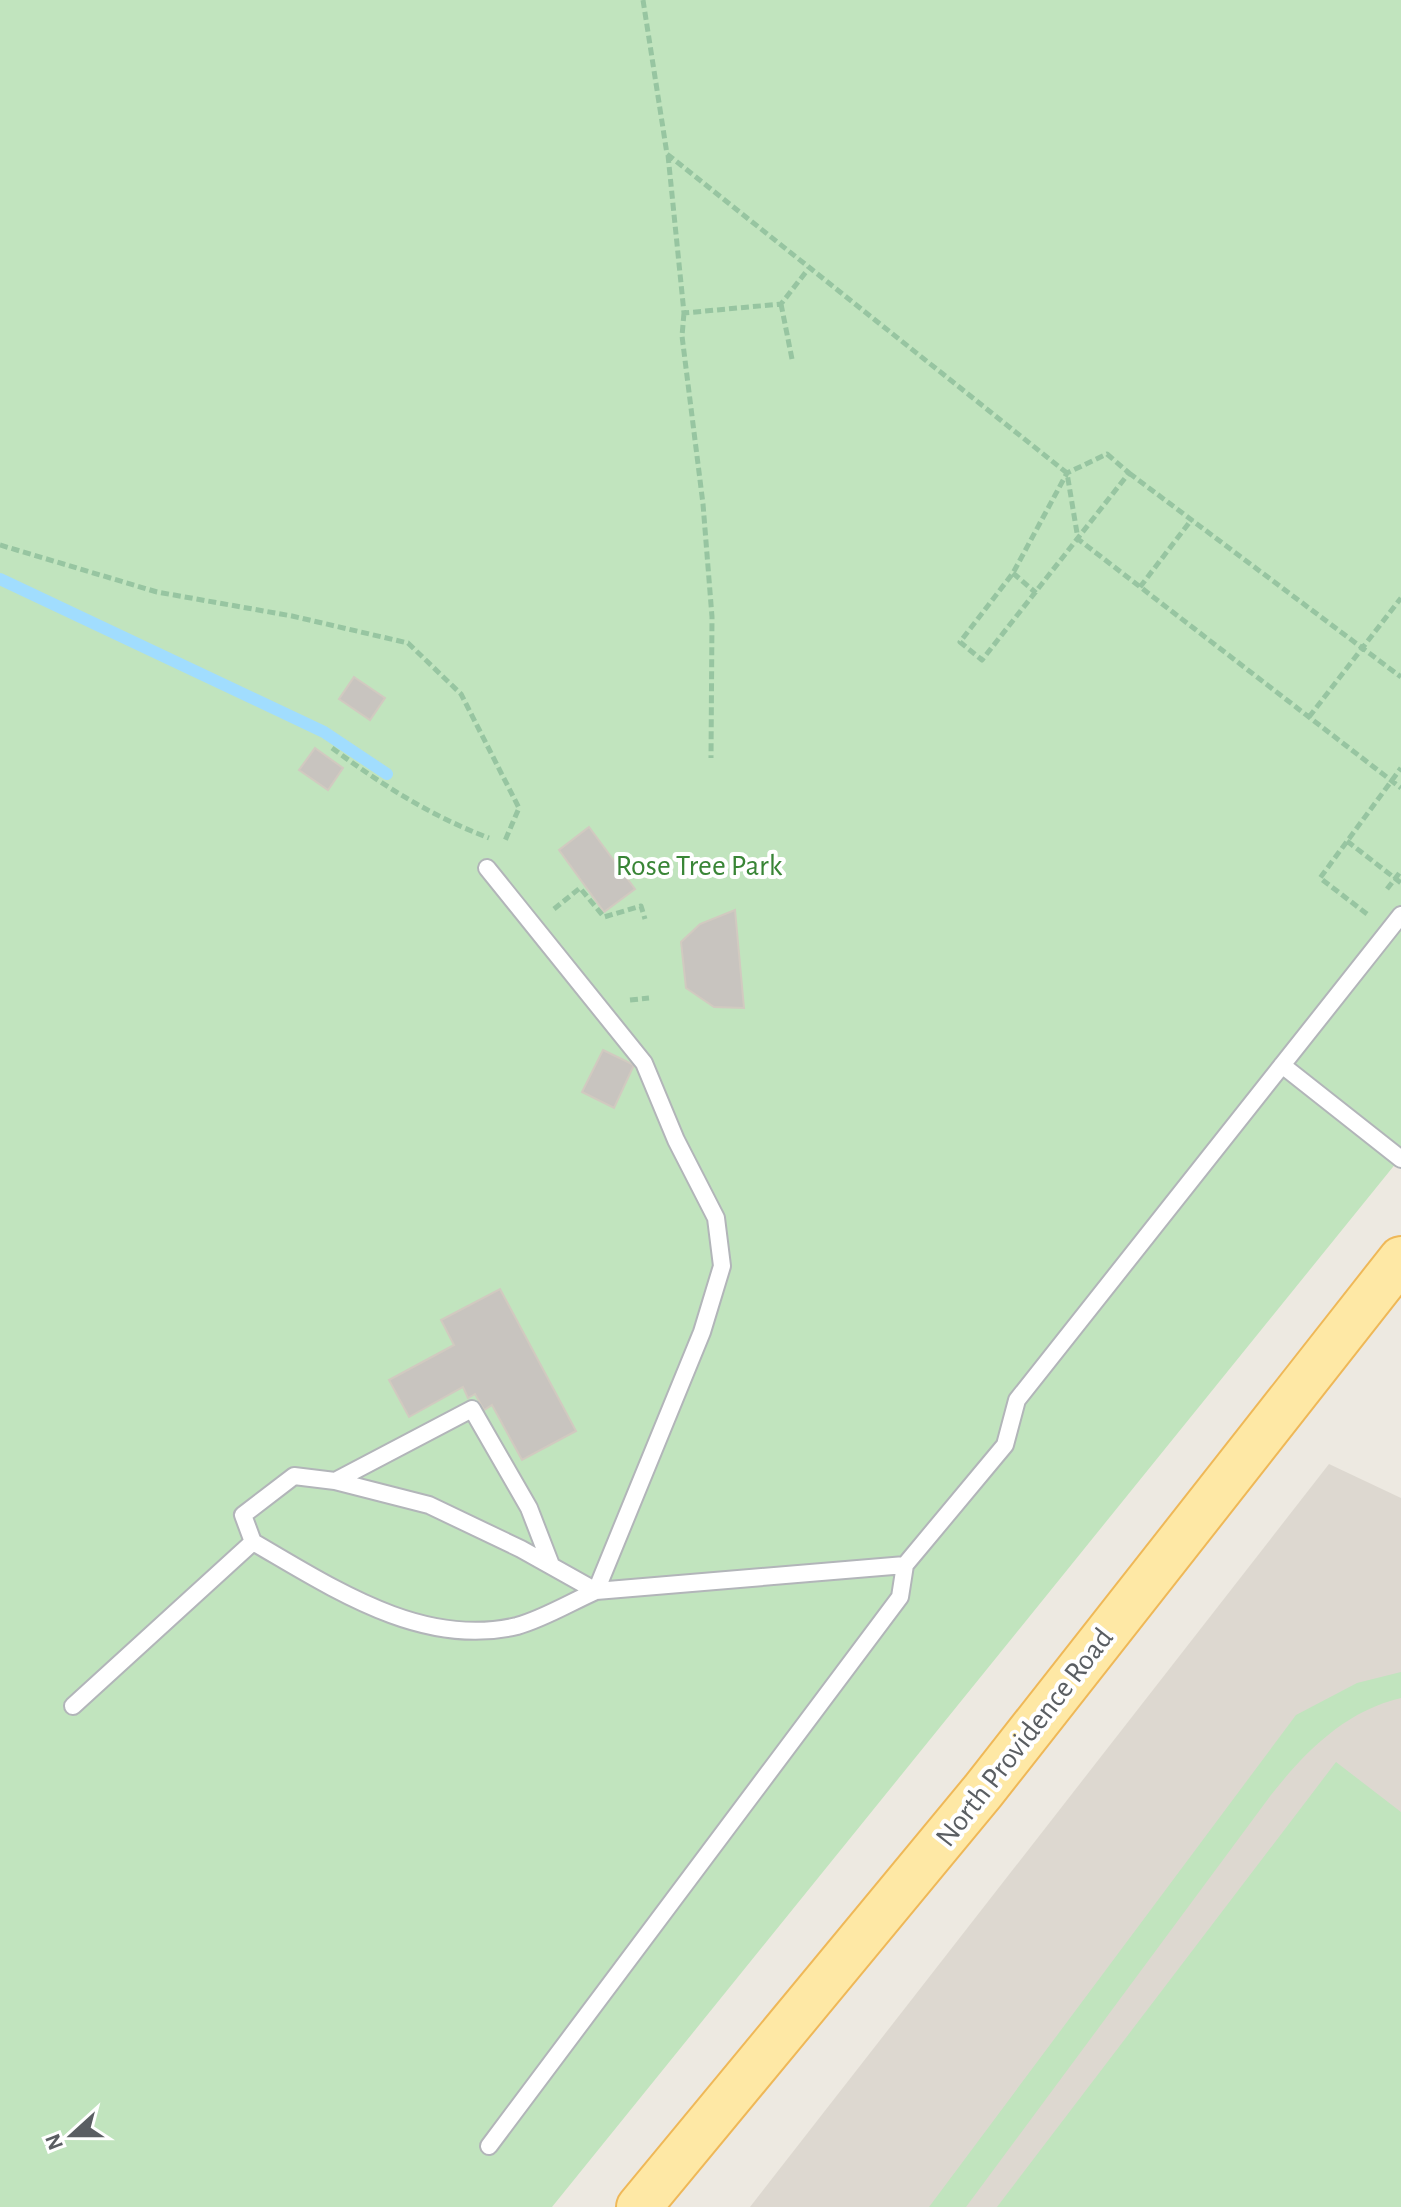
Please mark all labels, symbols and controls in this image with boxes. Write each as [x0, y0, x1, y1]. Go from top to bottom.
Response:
park label: Rose Tree Park [615, 851, 783, 881]
street label: North Providence Road [930, 1623, 1119, 1852]
north arrow [32, 2095, 112, 2175]
text: N [41, 2131, 67, 2153]

